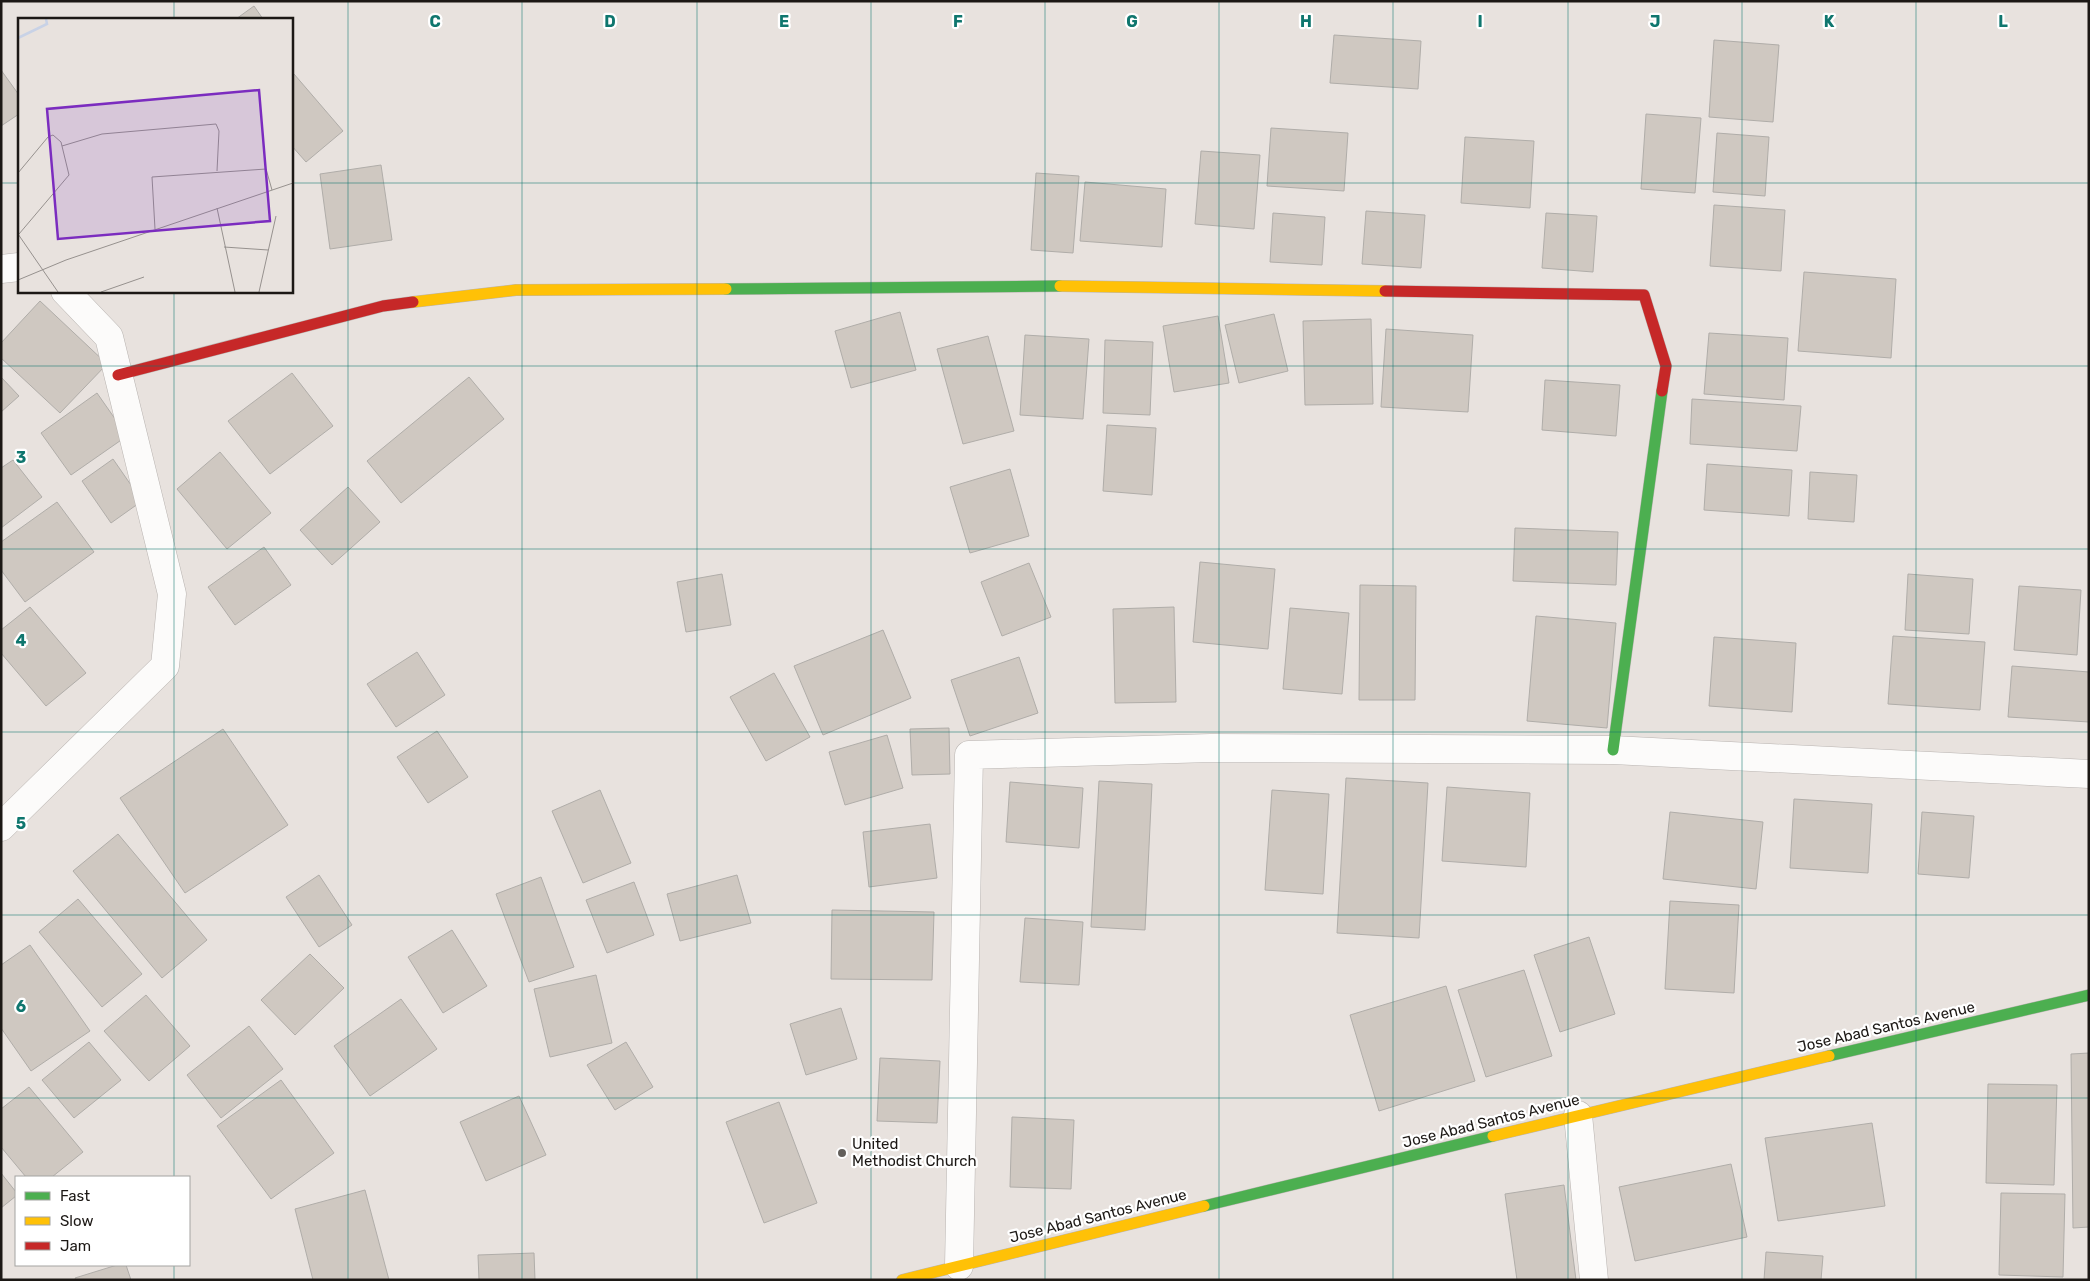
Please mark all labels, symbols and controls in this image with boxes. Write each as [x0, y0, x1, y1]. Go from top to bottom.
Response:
text: C [429, 12, 441, 31]
text: D [604, 12, 616, 31]
text: E [779, 12, 789, 31]
text: F [953, 12, 963, 31]
text: G [1126, 12, 1138, 31]
text: H [1300, 12, 1312, 31]
text: I [1477, 12, 1483, 31]
text: J [1650, 12, 1660, 31]
text: K [1824, 12, 1835, 31]
text: L [1998, 12, 2008, 31]
inset map [18, 18, 292, 292]
text: 3 [16, 448, 26, 467]
text: 4 [16, 631, 27, 650]
text: 5 [16, 814, 26, 833]
text: 6 [16, 997, 26, 1016]
street label: Jose Abad Santos Avenue [1795, 998, 1977, 1056]
street label: Jose Abad Santos Avenue [1401, 1090, 1581, 1152]
place label: United Methodist Church [852, 1135, 977, 1170]
marker: United Methodist Church [836, 1147, 848, 1159]
legend [15, 1176, 190, 1266]
street label: Jose Abad Santos Avenue [1008, 1185, 1188, 1247]
text: Fast [60, 1187, 90, 1205]
text: Slow [60, 1212, 93, 1230]
text: Jam [60, 1237, 91, 1255]

